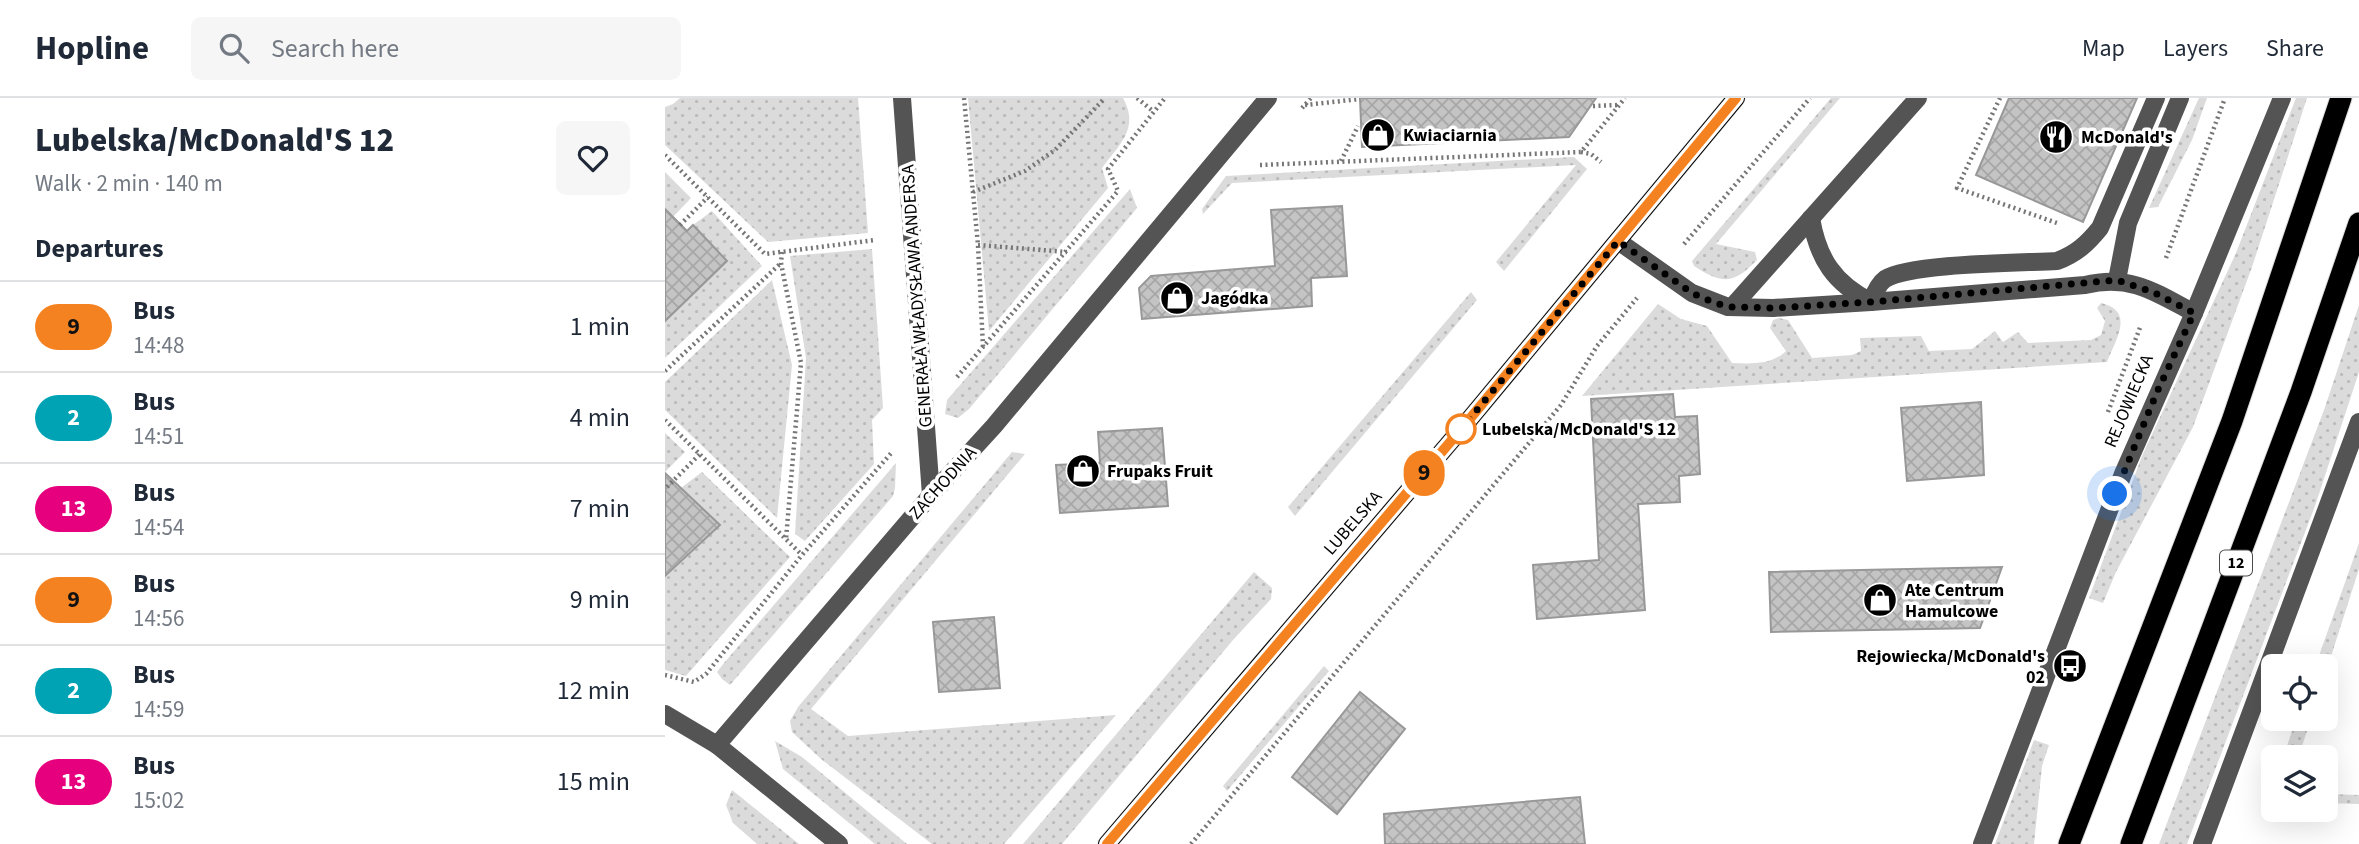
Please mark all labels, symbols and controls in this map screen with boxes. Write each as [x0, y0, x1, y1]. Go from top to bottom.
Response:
search box [191, 17, 681, 80]
text: Hopline [35, 25, 149, 72]
icon: search [215, 29, 253, 67]
text: Search here [271, 30, 399, 67]
text: Map [2082, 31, 2125, 66]
text: Layers [2163, 31, 2228, 66]
text: Share [2266, 31, 2324, 66]
shop icon: Kwiaciarnia [1359, 116, 1397, 154]
text: Lubelska/McDonald'S 12 [35, 117, 394, 164]
restaurant icon: McDonald's [2037, 118, 2075, 156]
button: heart [556, 121, 630, 195]
place label: Kwiaciarnia [1403, 123, 1497, 148]
place label: McDonald's [2081, 125, 2173, 150]
street label: GENERAŁA WŁADYSŁAWA ANDERSA [895, 164, 939, 428]
text: Walk · 2 min · 140 m [35, 167, 223, 200]
text: Departures [35, 230, 163, 267]
shop icon: Jagódka [1158, 279, 1196, 317]
place label: Jagódka [1201, 286, 1268, 311]
text: Bus [133, 292, 175, 329]
text: 1 min [570, 308, 630, 345]
text: 9 [67, 309, 80, 344]
text: 14:48 [133, 329, 184, 362]
street label: REJOWIECKA [2098, 350, 2160, 451]
text: Bus [133, 383, 175, 420]
text: 4 min [570, 399, 630, 436]
text: 2 [67, 400, 80, 435]
marker: Lubelska/McDonald'S 12 [1446, 414, 1476, 444]
place label: Lubelska/McDonald'S 12 [1482, 417, 1676, 442]
text: 14:51 [133, 420, 184, 453]
street label: ZACHODNIA [903, 441, 983, 525]
line badge: 9 [1401, 450, 1447, 496]
shop icon: Frupaks Fruit [1064, 452, 1102, 490]
text: 9 [1418, 455, 1430, 490]
place label: Frupaks Fruit [1107, 459, 1213, 484]
text: Bus [133, 474, 175, 511]
your location [2097, 476, 2132, 511]
street label: LUBELSKA [1318, 485, 1388, 561]
text: 7 min [570, 490, 630, 527]
text: 13 [61, 491, 86, 526]
text: 14:54 [133, 511, 184, 544]
road number: 12 [2220, 550, 2252, 576]
text: Bus [133, 565, 175, 602]
place label: Ate Centrum Hamulcowe [1904, 578, 2004, 624]
text: 9 min [570, 581, 630, 618]
shop icon: Ate Centrum Hamulcowe [1861, 581, 1899, 619]
text: 9 [67, 582, 80, 617]
text: 14:56 [133, 602, 184, 635]
place label: Rejowiecka/McDonald's 02 [1856, 644, 2045, 690]
bus stop icon: Rejowiecka/McDonald's 02 [2051, 647, 2089, 685]
map controls [2261, 654, 2338, 822]
button: locate [2261, 654, 2338, 731]
text: Bus [133, 656, 175, 693]
text: 12 min [557, 672, 630, 709]
text: 2 [67, 673, 80, 708]
text: 14:59 [133, 693, 184, 726]
button: layers [2261, 745, 2338, 822]
text: Bus [133, 747, 175, 784]
text: 15 min [557, 763, 630, 800]
text: 13 [61, 764, 86, 799]
text: 15:02 [133, 784, 184, 817]

